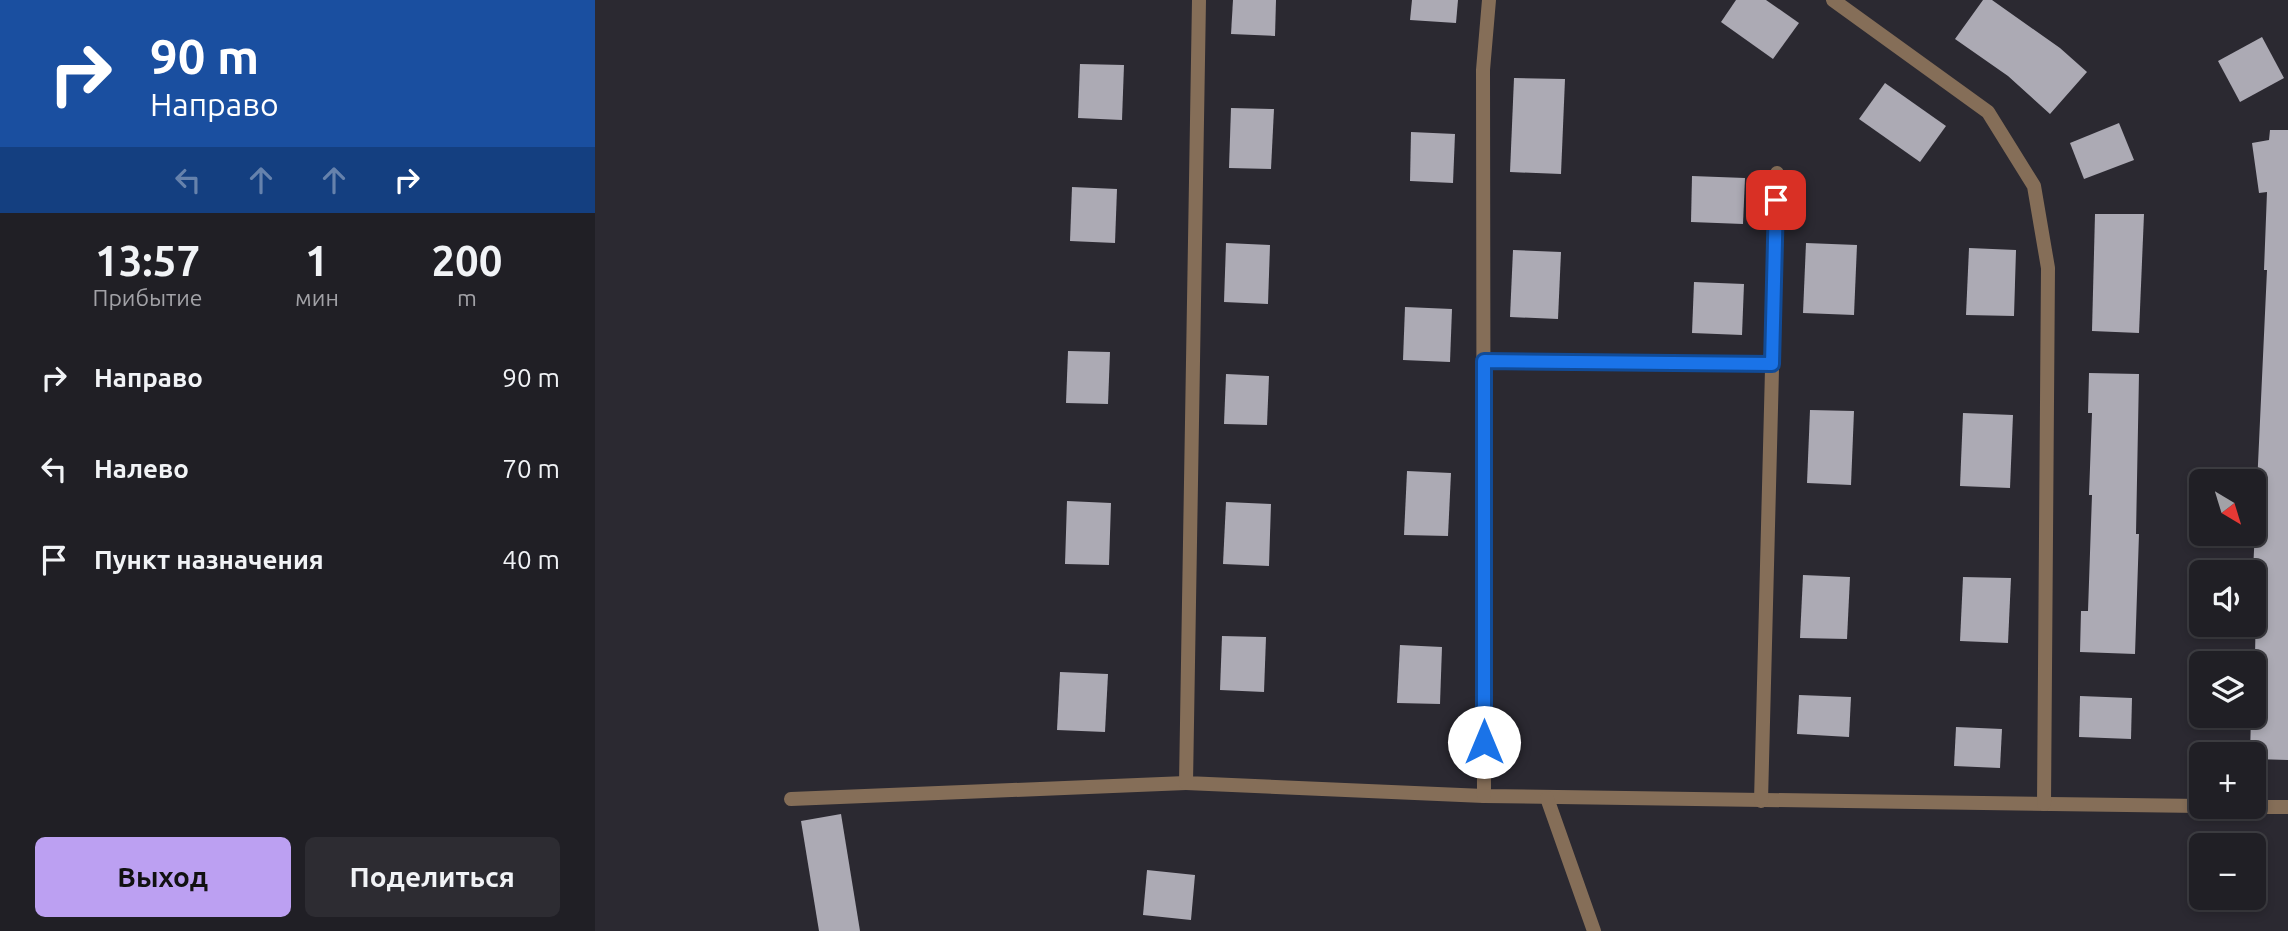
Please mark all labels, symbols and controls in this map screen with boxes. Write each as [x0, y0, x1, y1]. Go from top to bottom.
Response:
icon: right [35, 28, 126, 119]
text: 90 m [150, 28, 259, 83]
text: Направо [150, 86, 279, 122]
icon: left [169, 161, 207, 199]
icon: ahead [242, 161, 280, 199]
icon: ahead [315, 161, 353, 199]
icon: right [388, 161, 426, 199]
pin [1746, 170, 1806, 230]
icon: arrive [1757, 181, 1795, 219]
text: 13:57 [95, 237, 200, 284]
text: 1 [305, 237, 329, 284]
text: 200 [431, 237, 502, 284]
text: Прибытие [93, 285, 203, 310]
text: мин [295, 285, 339, 310]
text: m [457, 285, 477, 310]
icon: right [35, 359, 73, 397]
text: Направо [94, 363, 203, 392]
text: 90 m [502, 363, 560, 392]
icon: left [35, 450, 73, 488]
text: Налево [94, 454, 189, 483]
text: 70 m [502, 454, 560, 483]
north arrow [2189, 469, 2266, 546]
map controls [2189, 469, 2266, 910]
icon: arrive [35, 541, 73, 579]
text: Пункт назначения [94, 545, 324, 574]
text: 40 m [502, 545, 560, 574]
button: sound [2189, 560, 2266, 637]
button: layers [2189, 651, 2266, 728]
position arrow [1447, 705, 1521, 779]
button: + [2189, 742, 2266, 819]
button: − [2189, 833, 2266, 910]
button: Выход [35, 837, 291, 917]
button: Поделиться [305, 837, 560, 917]

